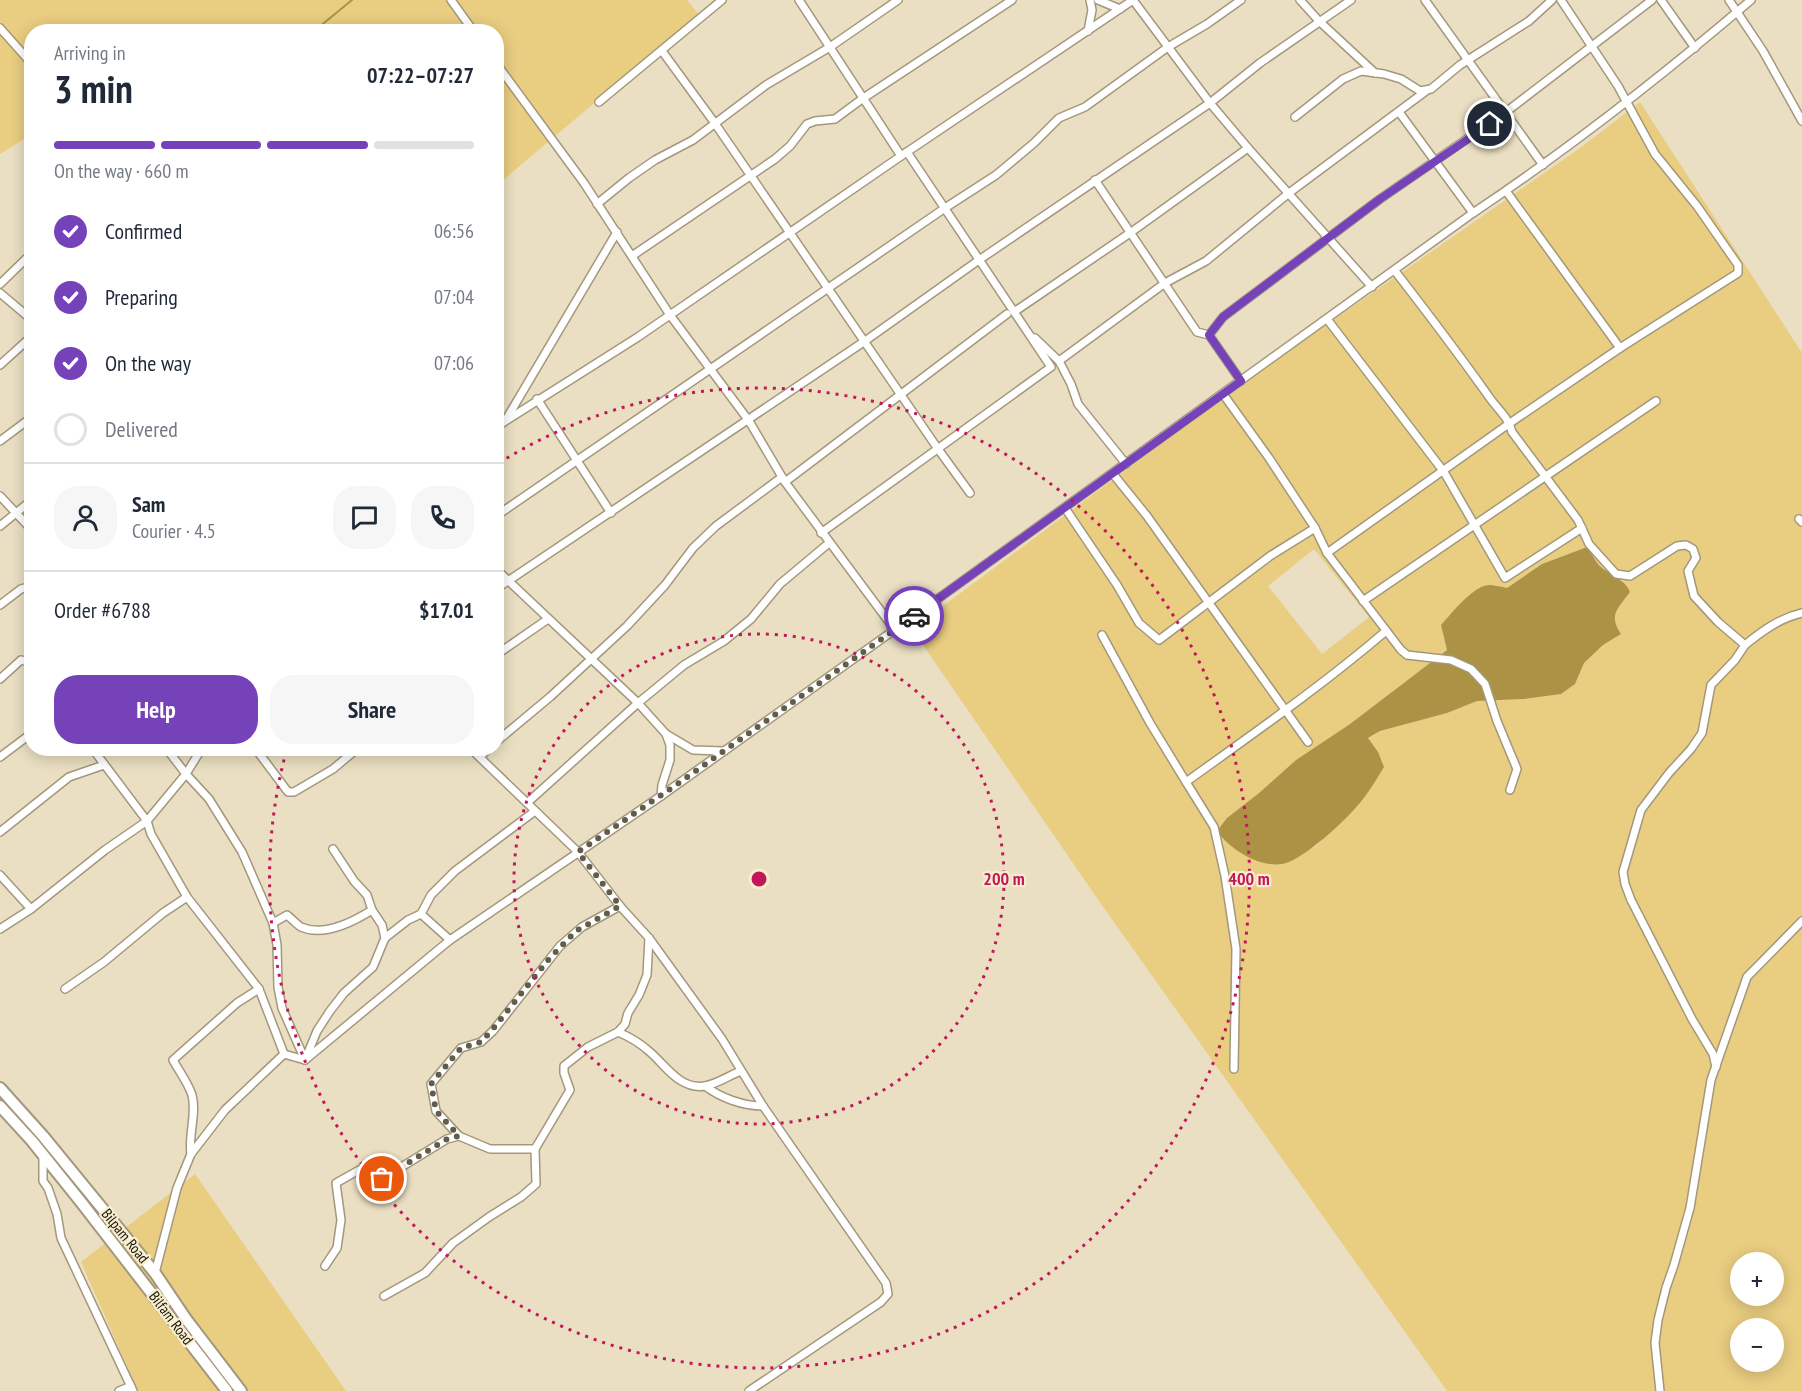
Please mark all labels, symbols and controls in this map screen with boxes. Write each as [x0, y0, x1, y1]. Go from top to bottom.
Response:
text: Arriving in [54, 40, 126, 66]
text: 07:22–07:27 [367, 61, 474, 89]
text: 3 min [54, 63, 133, 114]
pin [1464, 98, 1515, 149]
icon: home [1473, 107, 1506, 140]
text: On the way · 660 m [54, 158, 189, 184]
icon: check [54, 215, 87, 248]
text: Confirmed [105, 217, 182, 245]
text: 06:56 [434, 218, 474, 244]
icon: check [54, 281, 87, 314]
text: Preparing [105, 283, 178, 311]
text: 07:04 [434, 284, 474, 310]
icon: check [54, 347, 87, 380]
text: On the way [105, 349, 191, 377]
text: 07:06 [434, 350, 474, 376]
text: Delivered [105, 415, 178, 443]
button: person [54, 486, 117, 549]
button: chat [333, 486, 396, 549]
button: phone [411, 486, 474, 549]
text: Sam [132, 490, 165, 518]
text: Courier · 4.5 [132, 518, 216, 544]
courier [884, 586, 944, 646]
text: Order #6788 [54, 596, 151, 624]
text: $17.01 [419, 596, 474, 624]
icon: car [898, 600, 931, 633]
button: Help [54, 675, 258, 744]
button: Share [270, 675, 474, 744]
text: 200 m [983, 867, 1025, 890]
text: 400 m [1228, 867, 1270, 890]
centre of rings [749, 869, 769, 889]
pin [356, 1153, 407, 1204]
icon: bag [365, 1162, 398, 1195]
street label: Bilpam Road [98, 1204, 153, 1267]
map controls [1730, 1252, 1784, 1372]
button: + [1730, 1252, 1784, 1306]
street label: Bilfam Road [145, 1287, 198, 1348]
button: − [1730, 1318, 1784, 1372]

